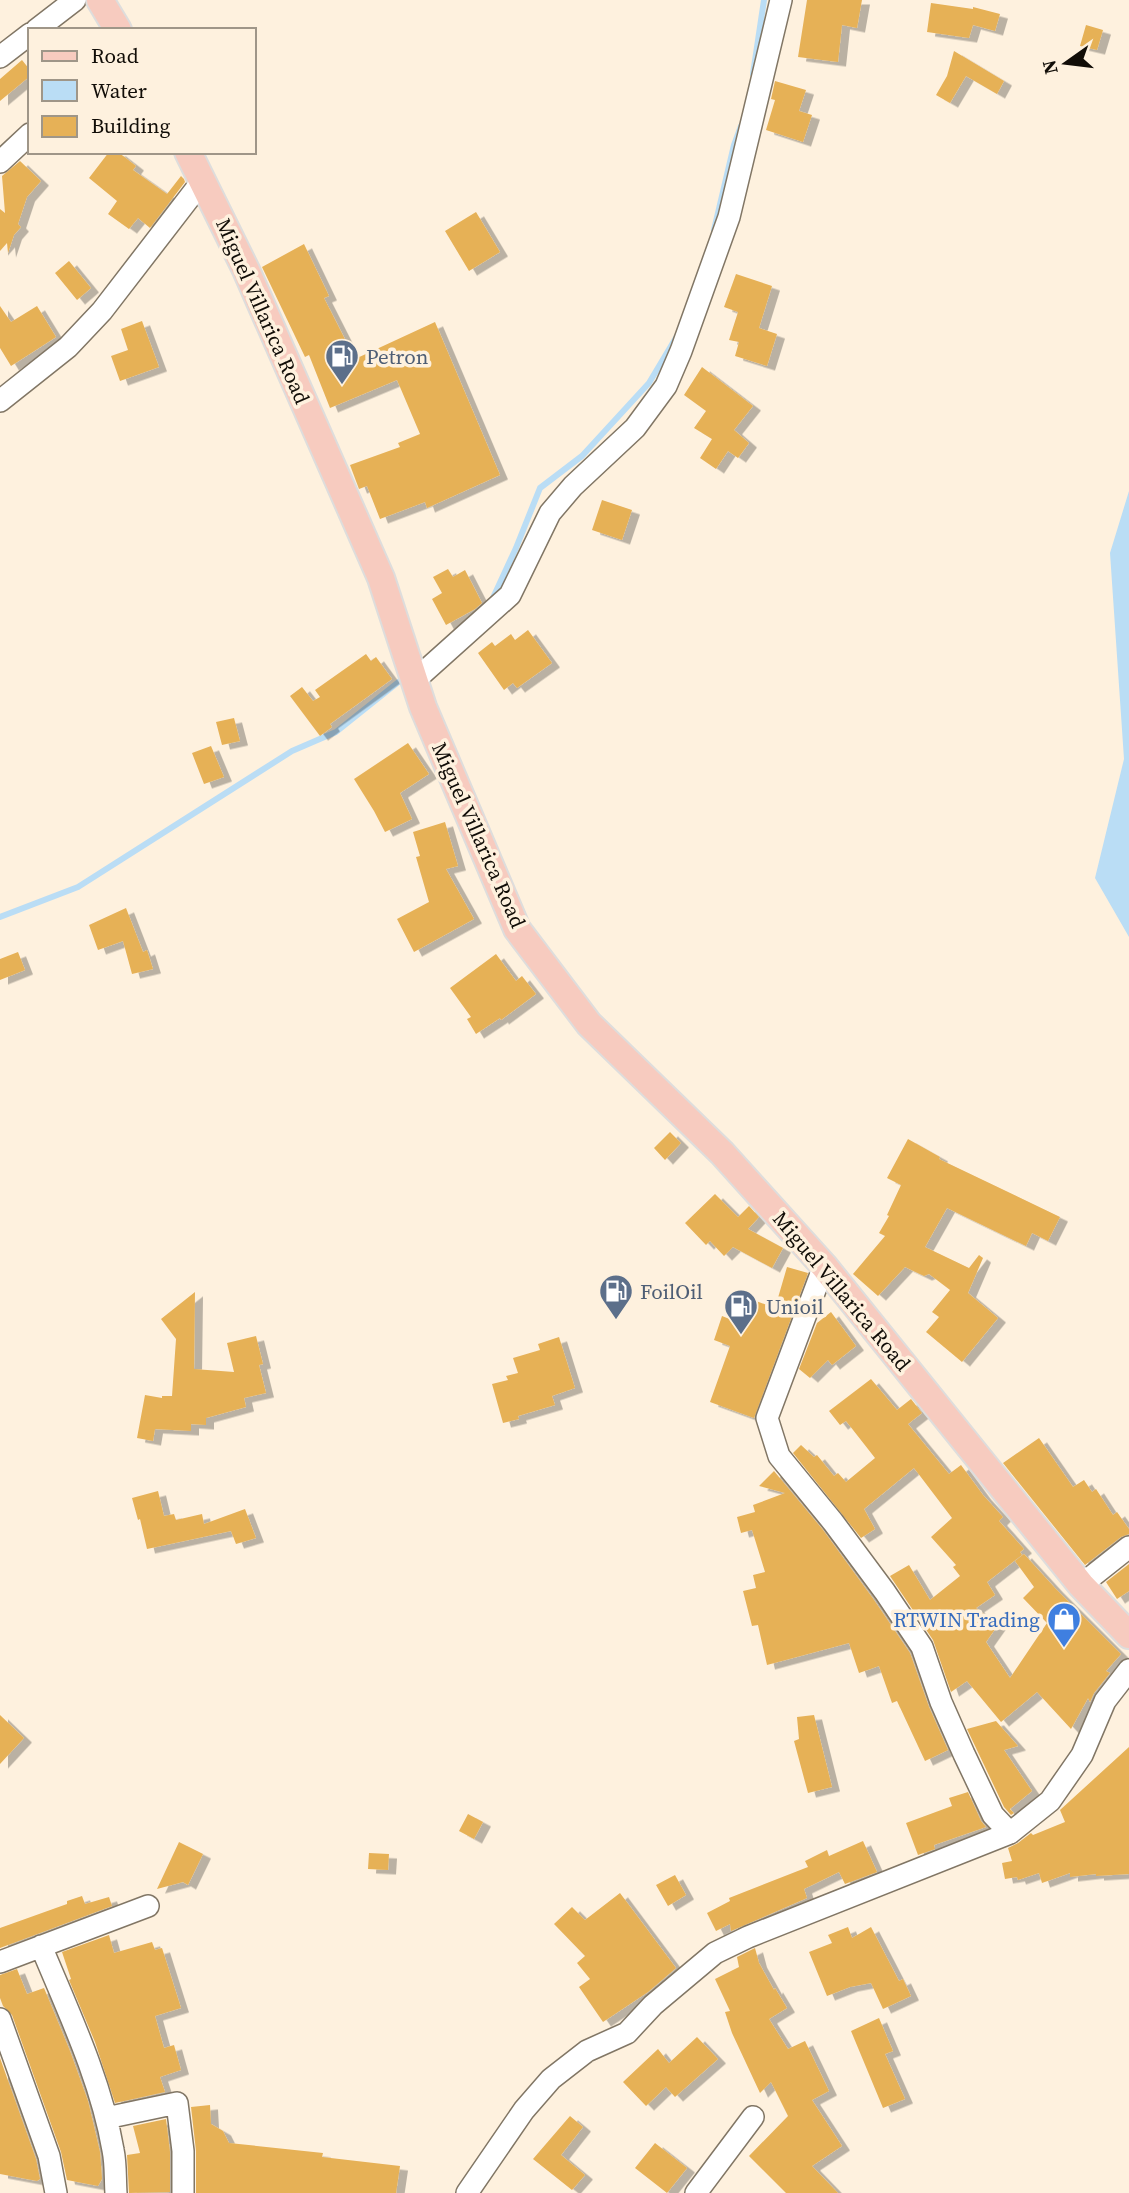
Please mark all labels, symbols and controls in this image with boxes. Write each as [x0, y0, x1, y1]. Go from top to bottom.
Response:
legend [28, 28, 256, 154]
north arrow [1031, 28, 1101, 98]
text: Road [91, 41, 139, 70]
text: N [1035, 57, 1064, 77]
text: Water [91, 76, 147, 105]
text: Building [91, 111, 170, 140]
street label: Miguel Villarica Road [209, 214, 317, 408]
fuel station icon: Petron [323, 337, 361, 386]
place label: Petron [366, 342, 429, 371]
street label: Miguel Villarica Road [425, 738, 533, 932]
street label: Miguel Villarica Road [766, 1205, 918, 1377]
fuel station icon: FoilOil [597, 1272, 635, 1321]
place label: FoilOil [640, 1277, 703, 1306]
fuel station icon: Unioil [722, 1287, 760, 1336]
place label: Unioil [766, 1292, 824, 1321]
shop icon: RTWIN Trading [1045, 1600, 1083, 1649]
place label: RTWIN Trading [893, 1605, 1040, 1634]

